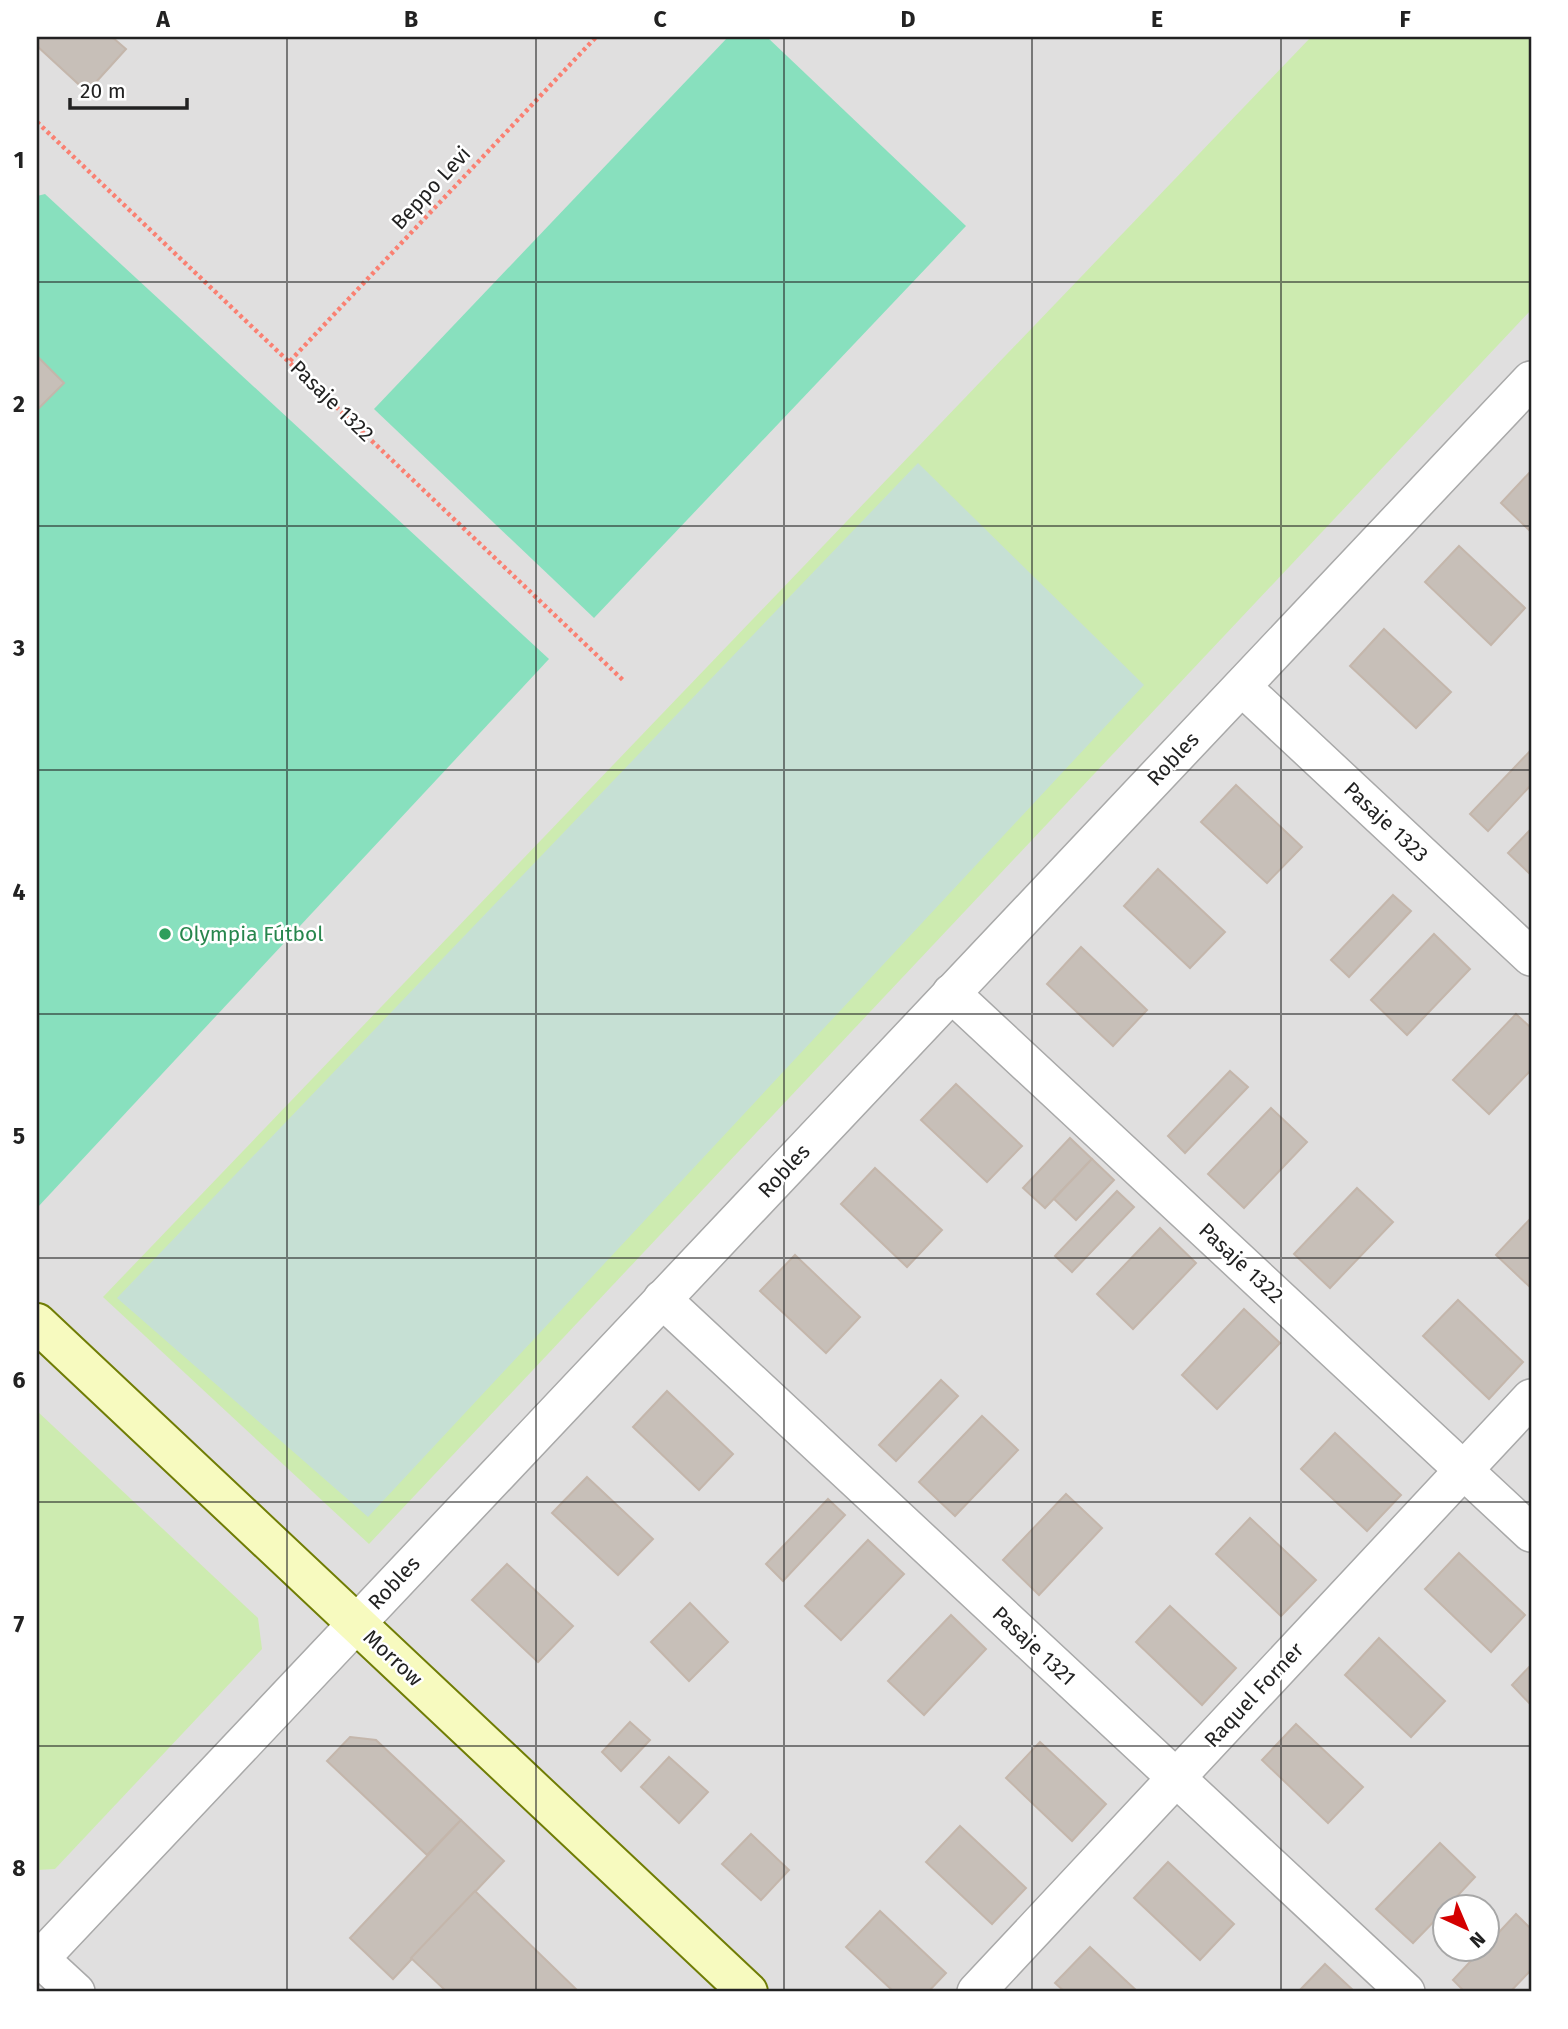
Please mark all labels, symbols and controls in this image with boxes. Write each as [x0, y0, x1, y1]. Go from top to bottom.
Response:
text: A [155, 5, 170, 33]
text: B [404, 5, 418, 33]
text: C [653, 5, 667, 33]
text: D [901, 5, 916, 33]
text: E [1151, 5, 1163, 33]
text: F [1399, 5, 1411, 33]
scale bar [70, 66, 187, 110]
text: 20 m [80, 78, 126, 104]
street label: Beppo Levi [386, 141, 476, 235]
text: 1 [14, 146, 24, 174]
street label: Pasaje 1322 [285, 355, 379, 447]
text: 2 [13, 390, 25, 418]
text: 3 [12, 634, 25, 662]
street label: Robles [1142, 726, 1205, 791]
street label: Pasaje 1323 [1338, 776, 1434, 868]
text: 4 [13, 878, 26, 906]
place label: Olympia Fútbol [179, 921, 323, 947]
marker: Olympia Fútbol [157, 926, 173, 942]
text: 5 [13, 1122, 25, 1150]
street label: Robles [753, 1138, 816, 1203]
street label: Pasaje 1322 [1193, 1217, 1289, 1309]
text: 6 [13, 1366, 26, 1394]
street label: Robles [363, 1550, 426, 1615]
street label: Pasaje 1321 [987, 1601, 1081, 1691]
text: 7 [14, 1610, 25, 1638]
street label: Morrow [358, 1624, 428, 1692]
street label: Raquel Forner [1199, 1637, 1309, 1753]
text: 8 [12, 1854, 26, 1882]
north arrow [1432, 1892, 1502, 1962]
text: N [1465, 1927, 1490, 1953]

